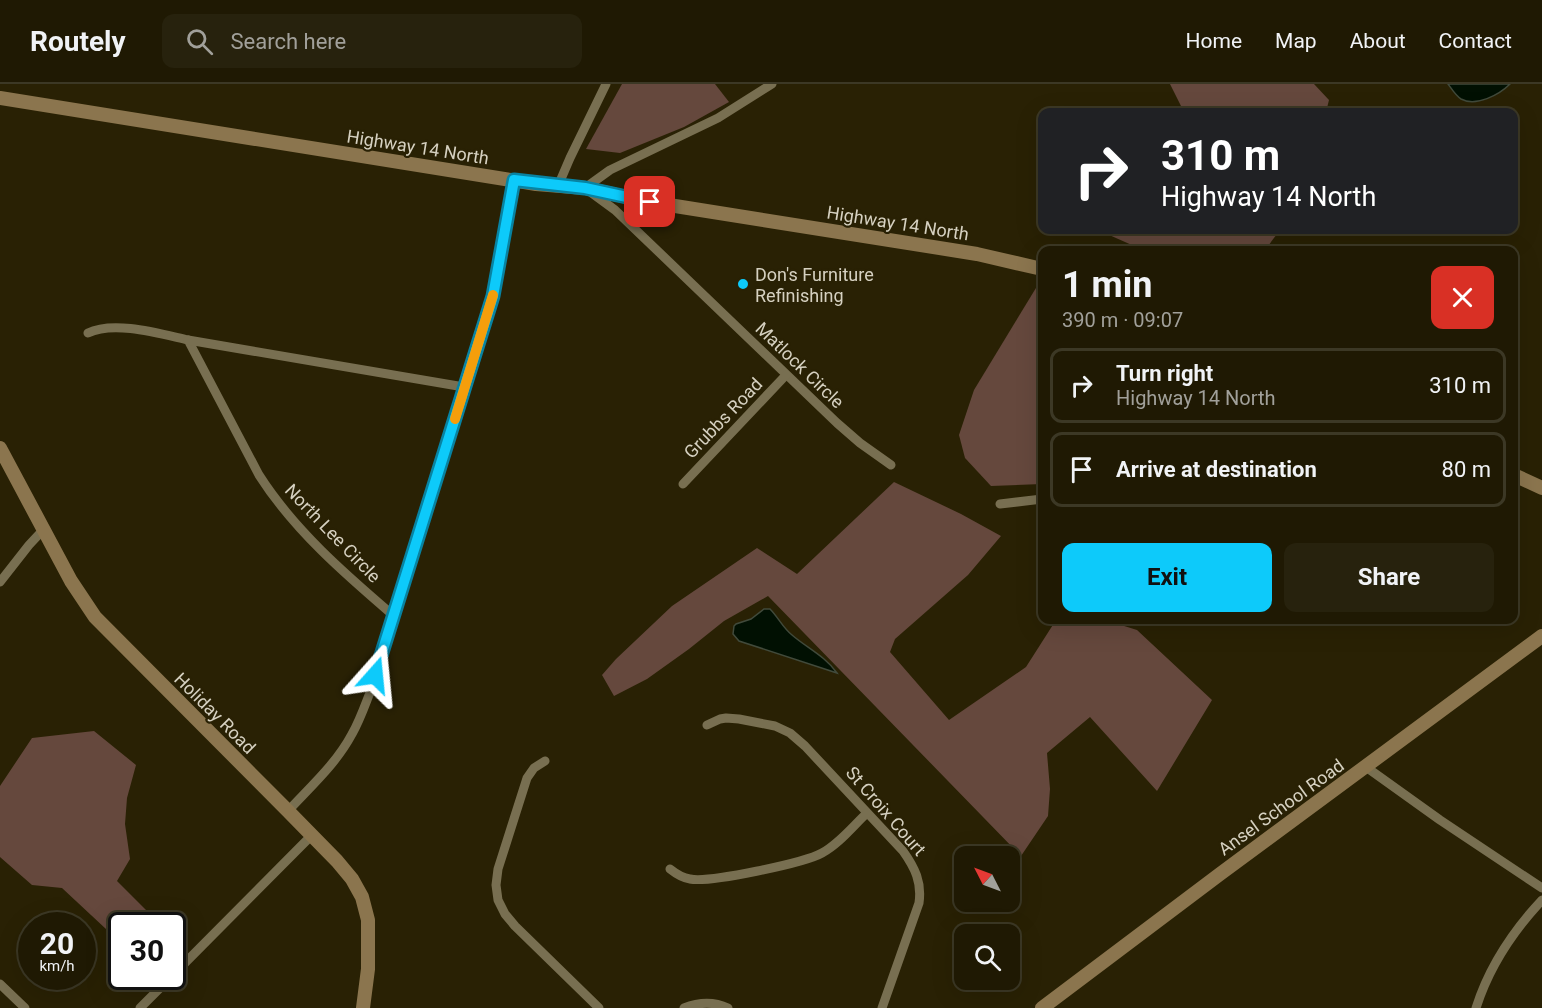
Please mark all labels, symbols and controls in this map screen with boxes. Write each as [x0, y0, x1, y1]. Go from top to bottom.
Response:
search box [162, 14, 582, 68]
text: Routely [30, 25, 126, 58]
icon: search [183, 25, 216, 58]
text: Search here [231, 29, 346, 54]
text: Home [1186, 29, 1242, 53]
text: Map [1275, 29, 1317, 53]
text: About [1350, 29, 1406, 53]
text: Contact [1439, 29, 1512, 53]
street label: Highway 14 North [345, 125, 491, 169]
text: 310 m [1161, 131, 1280, 180]
icon: right [1062, 132, 1140, 210]
pin [624, 176, 675, 227]
text: Highway 14 North [1161, 181, 1376, 213]
icon: arrive [633, 185, 666, 218]
street label: Highway 14 North [825, 201, 971, 245]
place label: Don's Furniture Refinishing [755, 264, 874, 306]
text: 1 min [1062, 264, 1153, 306]
button: close [1431, 266, 1494, 329]
marker: Don's Furniture Refinishing [736, 277, 750, 291]
text: 390 m · 09:07 [1062, 308, 1183, 332]
street label: Matlock Circle [752, 318, 848, 412]
text: Turn right [1116, 361, 1213, 386]
icon: right [1065, 369, 1098, 402]
street label: Grubbs Road [679, 373, 767, 463]
text: 310 m [1429, 373, 1491, 398]
text: Highway 14 North [1116, 386, 1276, 410]
icon: arrive [1065, 453, 1098, 486]
text: Arrive at destination [1116, 457, 1317, 482]
text: 80 m [1442, 457, 1491, 482]
street label: North Lee Circle [281, 479, 385, 587]
button: Exit [1062, 543, 1272, 612]
button: Share [1284, 543, 1494, 612]
position arrow [343, 643, 407, 707]
street label: Holiday Road [170, 668, 260, 758]
street label: Ansel School Road [1214, 754, 1348, 860]
street label: St Croix Court [842, 762, 930, 860]
north arrow [954, 846, 1020, 912]
map controls [954, 846, 1020, 990]
speed limit sign: 30 [108, 912, 186, 990]
button: search [954, 924, 1020, 990]
text: 20 [40, 926, 74, 961]
text: km/h [39, 957, 75, 975]

